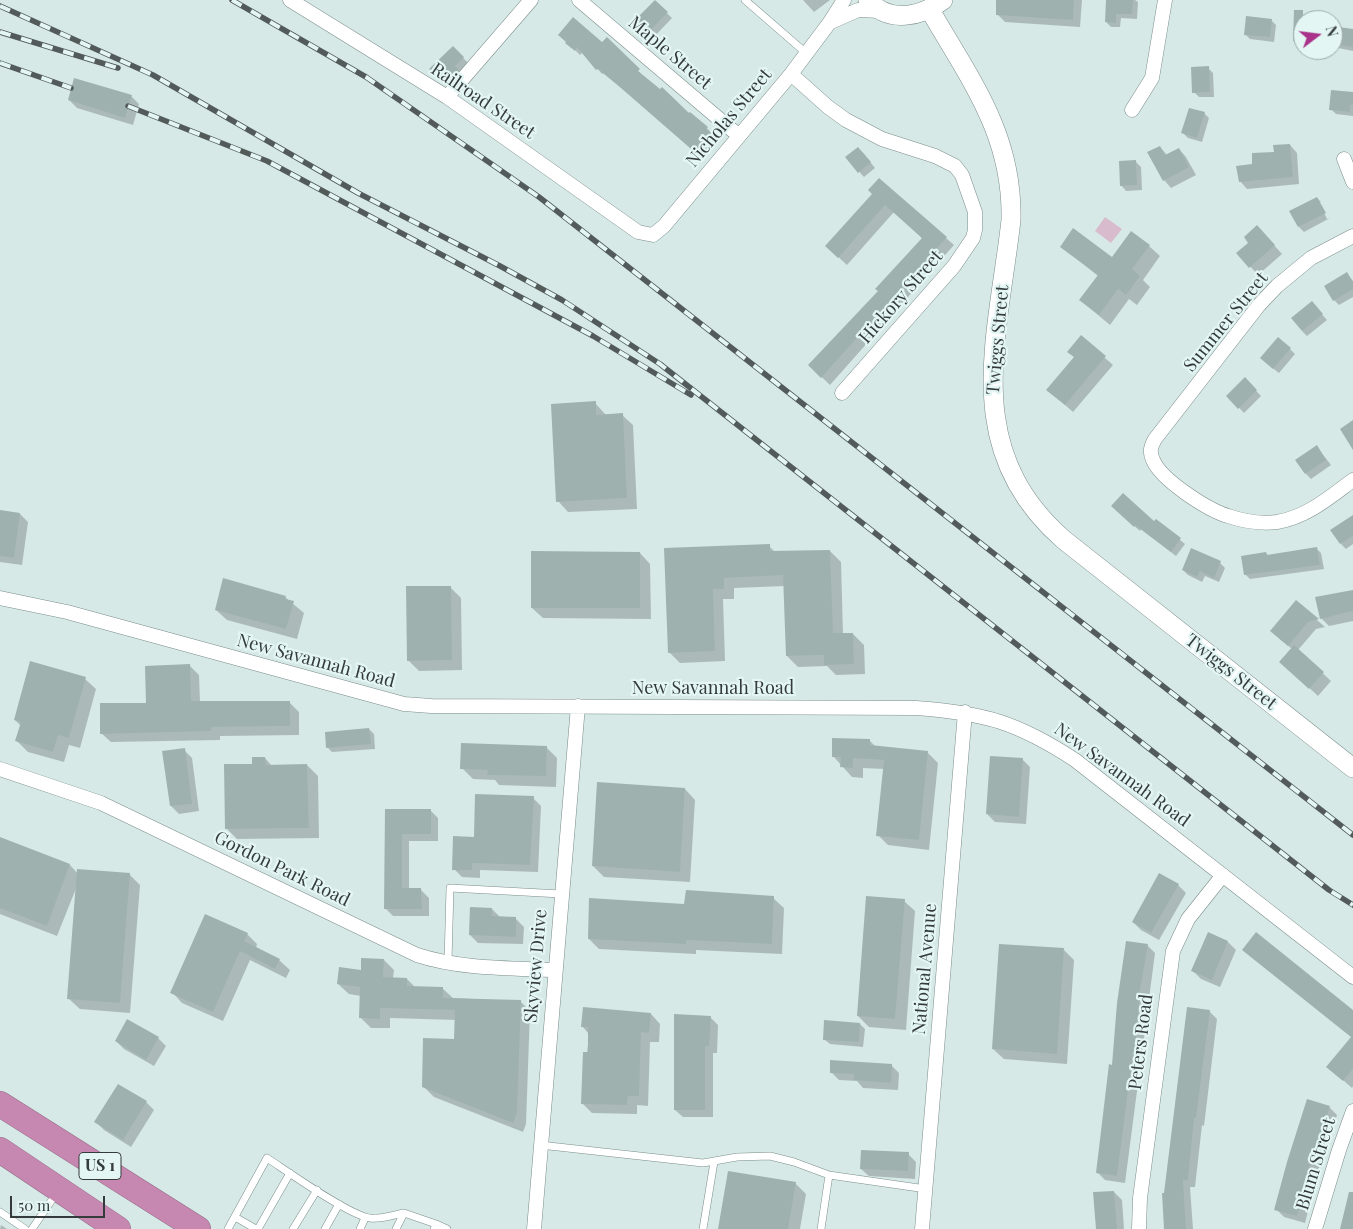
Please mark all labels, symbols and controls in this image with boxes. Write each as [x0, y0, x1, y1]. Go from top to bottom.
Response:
north arrow [1293, 10, 1343, 60]
street label: Maple Street [624, 12, 716, 94]
text: N [1322, 24, 1342, 39]
street label: Railroad Street [427, 58, 539, 144]
street label: Nicholas Street [682, 64, 776, 172]
street label: Hickory Street [855, 246, 947, 348]
street label: Summer Street [1179, 268, 1273, 376]
street label: Twiggs Street [982, 284, 1014, 396]
street label: New Savannah Road [235, 630, 397, 692]
street label: Twiggs Street [1181, 630, 1281, 714]
street label: New Savannah Road [632, 677, 794, 699]
street label: New Savannah Road [1050, 719, 1194, 831]
street label: Gordon Park Road [211, 827, 353, 911]
street label: National Avenue [909, 903, 941, 1035]
street label: Skyview Drive [520, 908, 552, 1024]
street label: Peters Road [1124, 993, 1158, 1091]
street label: Blum Street [1292, 1115, 1340, 1213]
road number: US 1 [79, 1152, 121, 1180]
scale bar [12, 1186, 108, 1218]
text: 50 m [18, 1195, 50, 1215]

